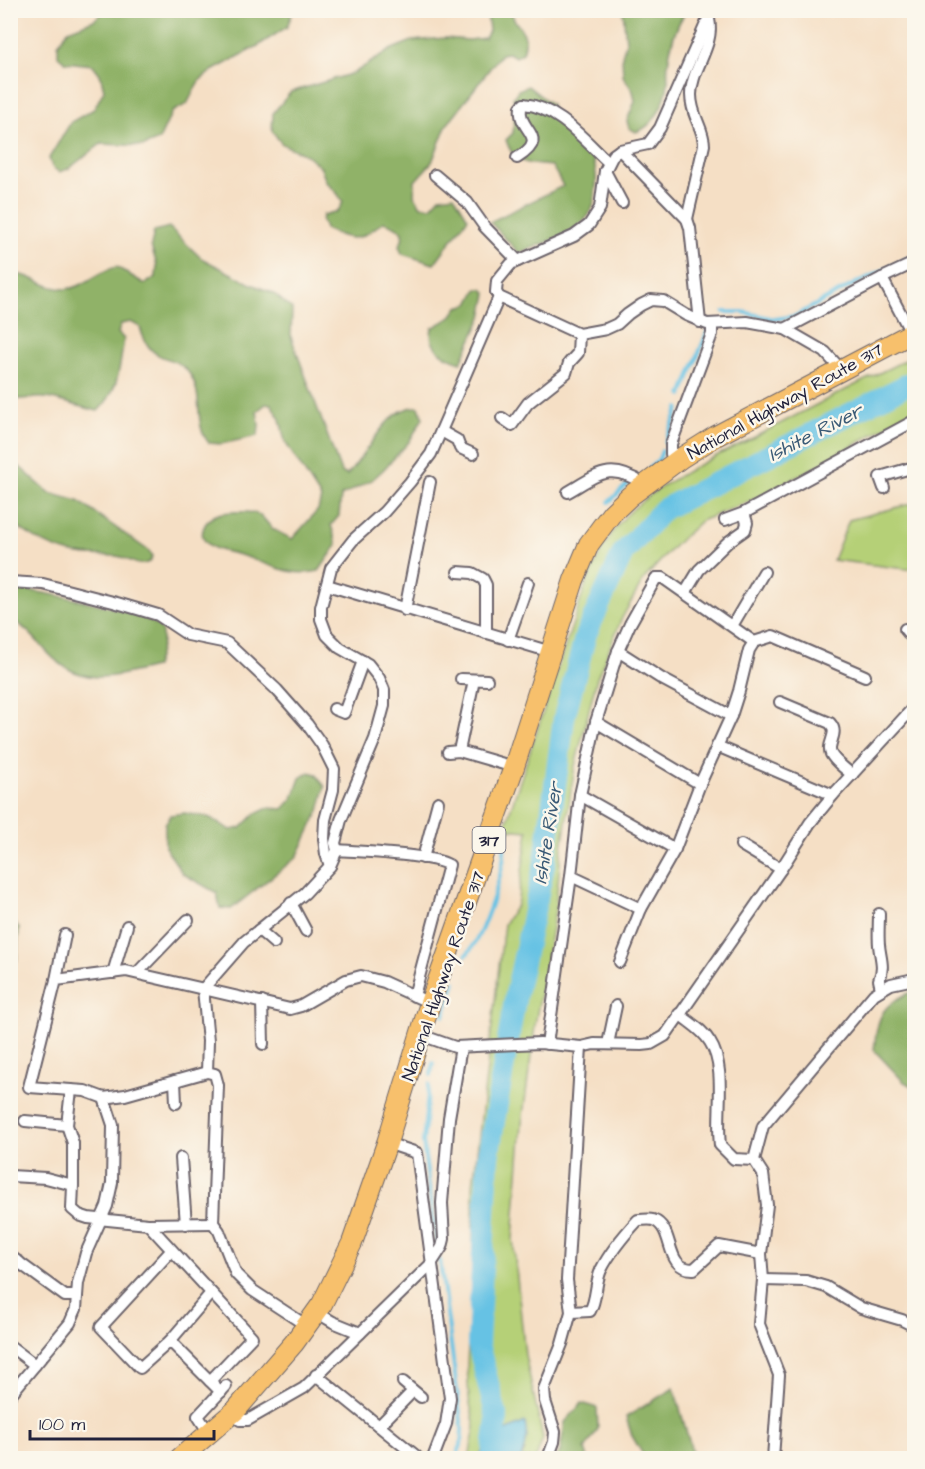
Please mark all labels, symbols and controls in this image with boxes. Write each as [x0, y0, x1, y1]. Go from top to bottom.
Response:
street label: National Highway Route 317 [683, 337, 888, 467]
water label: Ishite River [763, 396, 869, 469]
water label: Ishite River [526, 778, 570, 886]
road number: 317 [472, 827, 506, 853]
street label: National Highway Route 317 [396, 868, 492, 1085]
scale bar [30, 1403, 214, 1441]
text: 100 m [39, 1412, 85, 1437]

